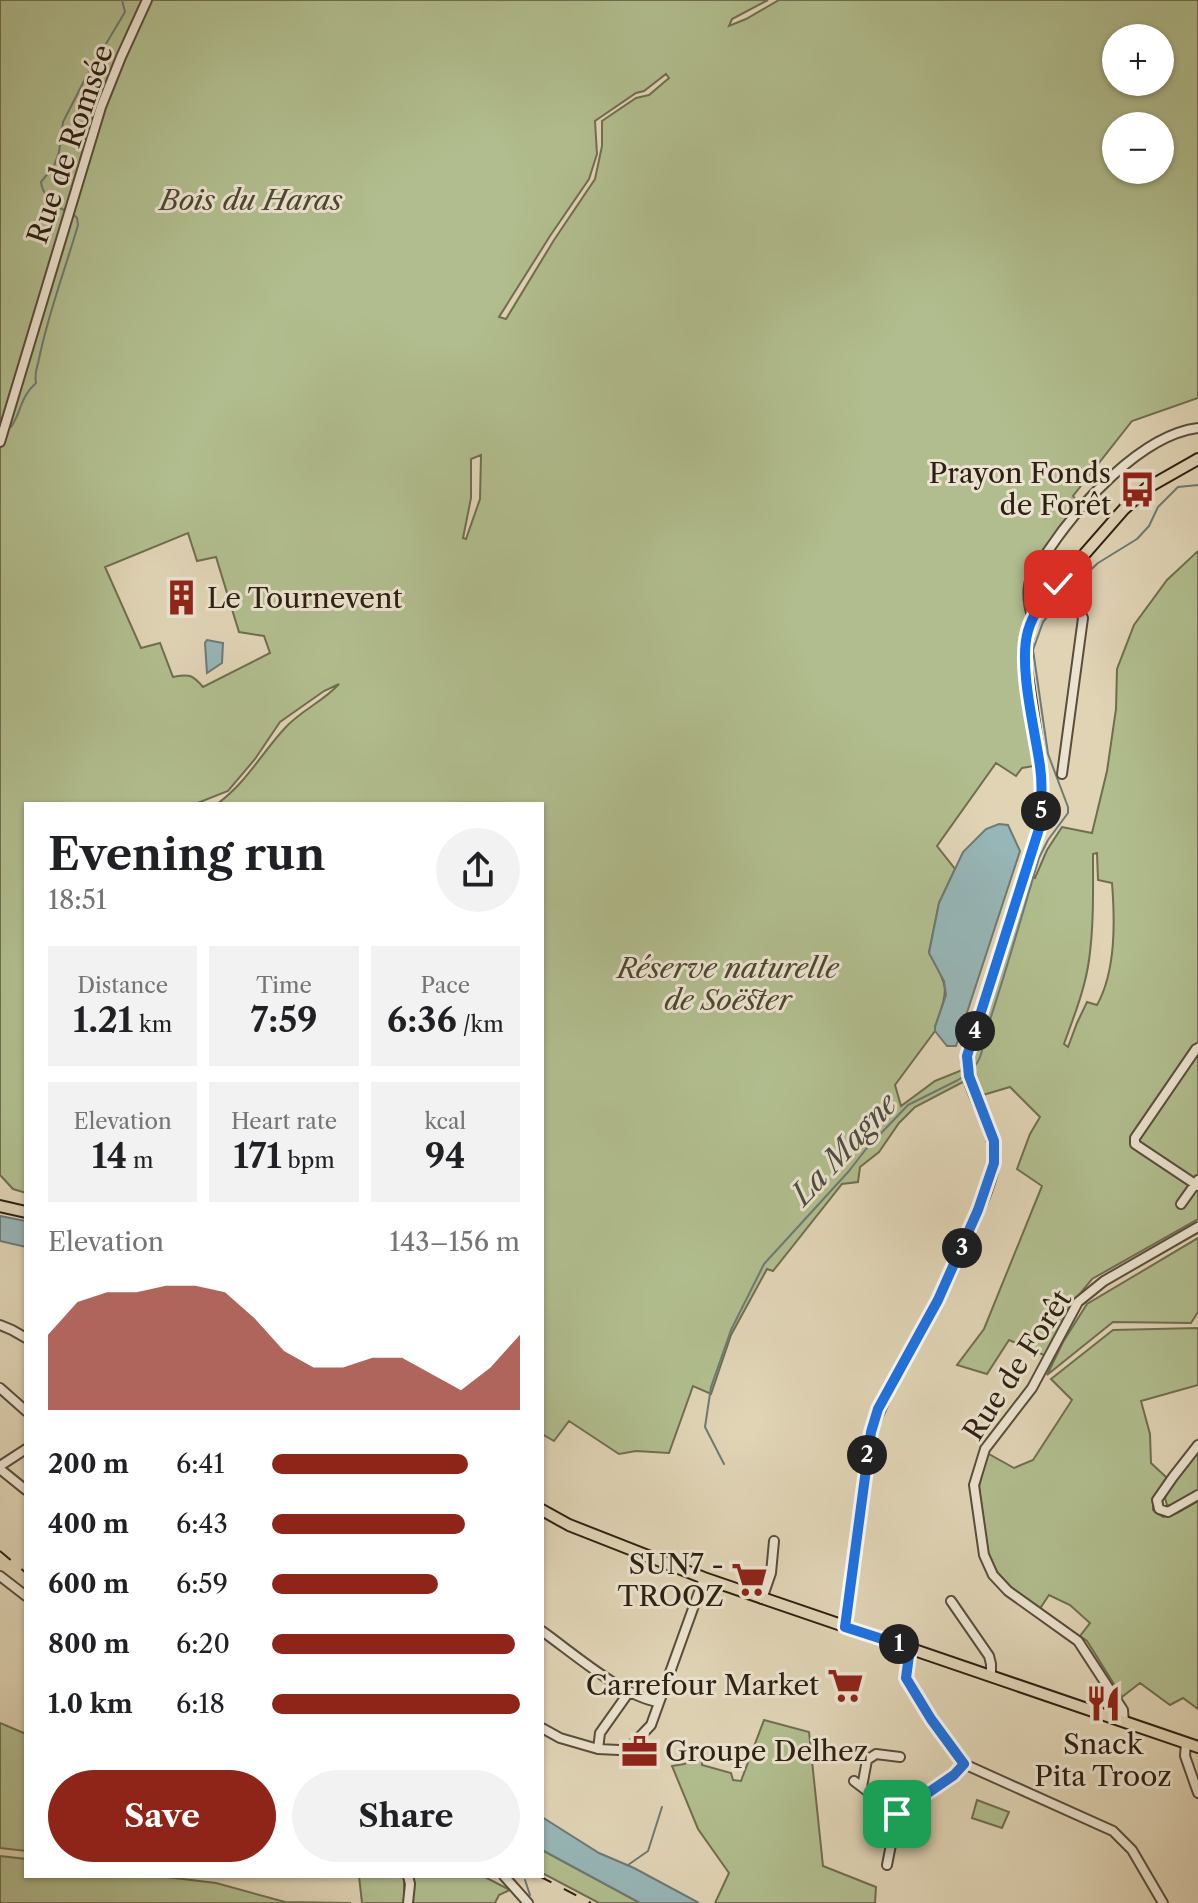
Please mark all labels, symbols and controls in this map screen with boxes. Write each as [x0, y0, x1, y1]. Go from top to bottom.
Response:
map controls [1102, 24, 1174, 184]
button: + [1102, 24, 1174, 96]
street label: Rue de Romsée [20, 40, 120, 248]
button: − [1102, 112, 1174, 184]
park label: Bois du Haras [158, 183, 343, 217]
place label: Prayon Fonds de Forêt [929, 456, 1111, 522]
bus stop icon: Prayon Fonds de Forêt [1118, 470, 1156, 508]
pin [1024, 550, 1092, 618]
icon: check [1036, 562, 1080, 606]
building icon: Le Tournevent [162, 579, 200, 617]
place label: Le Tournevent [207, 581, 402, 615]
pin: 5 [1021, 791, 1061, 831]
text: 5 [1035, 797, 1047, 824]
text: Evening run [48, 827, 325, 881]
button: share [436, 828, 520, 912]
text: 18:51 [48, 884, 107, 916]
park label: Réserve naturelle de Soëster [615, 951, 840, 1017]
text: Distance [77, 972, 168, 999]
text: Time [256, 972, 312, 999]
text: Pace [420, 972, 470, 999]
text: 1.21 [73, 999, 133, 1041]
text: 7:59 [251, 999, 317, 1041]
text: 6:36 [387, 999, 457, 1041]
text: km [133, 1011, 172, 1038]
text: /km [457, 1011, 504, 1038]
pin: 4 [955, 1011, 995, 1051]
text: 4 [968, 1017, 982, 1044]
water label: La Magne [782, 1084, 906, 1214]
text: Elevation [74, 1108, 172, 1135]
text: Heart rate [231, 1108, 337, 1135]
text: kcal [425, 1108, 466, 1135]
text: 14 [92, 1135, 127, 1177]
text: 171 [233, 1135, 282, 1177]
text: 94 [425, 1135, 466, 1177]
text: m [127, 1147, 154, 1174]
text: bpm [282, 1147, 335, 1174]
text: Elevation [48, 1226, 164, 1258]
text: 143–156 m [389, 1226, 520, 1258]
pin: 3 [942, 1228, 982, 1268]
text: 3 [956, 1234, 968, 1261]
street label: Rue de Forêt [956, 1283, 1078, 1446]
pin: 2 [847, 1435, 887, 1475]
text: 2 [861, 1441, 874, 1468]
text: 200 m [48, 1448, 129, 1480]
text: 6:41 [176, 1448, 224, 1480]
text: 400 m [48, 1508, 129, 1540]
text: 6:43 [176, 1508, 228, 1540]
place label: SUN7 - TROOZ [618, 1547, 724, 1613]
supermarket icon: SUN7 - TROOZ [731, 1561, 769, 1599]
text: 600 m [48, 1568, 129, 1600]
text: 6:59 [176, 1568, 228, 1600]
pin: 1 [879, 1624, 919, 1664]
text: 800 m [48, 1628, 130, 1660]
text: 6:20 [176, 1628, 230, 1660]
text: 1 [894, 1630, 904, 1657]
supermarket icon: Carrefour Market [826, 1666, 864, 1704]
place label: Carrefour Market [586, 1668, 819, 1702]
restaurant icon: Snack Pita Trooz [1084, 1685, 1122, 1723]
text: 1.0 km [48, 1688, 133, 1720]
text: 6:18 [176, 1688, 225, 1720]
place label: Snack Pita Trooz [1034, 1727, 1172, 1793]
office icon: Groupe Delhez [620, 1732, 658, 1770]
place label: Groupe Delhez [665, 1734, 868, 1768]
button: Save [48, 1770, 276, 1862]
button: Share [292, 1770, 520, 1862]
pin [863, 1780, 931, 1848]
icon: arrive [875, 1792, 919, 1836]

